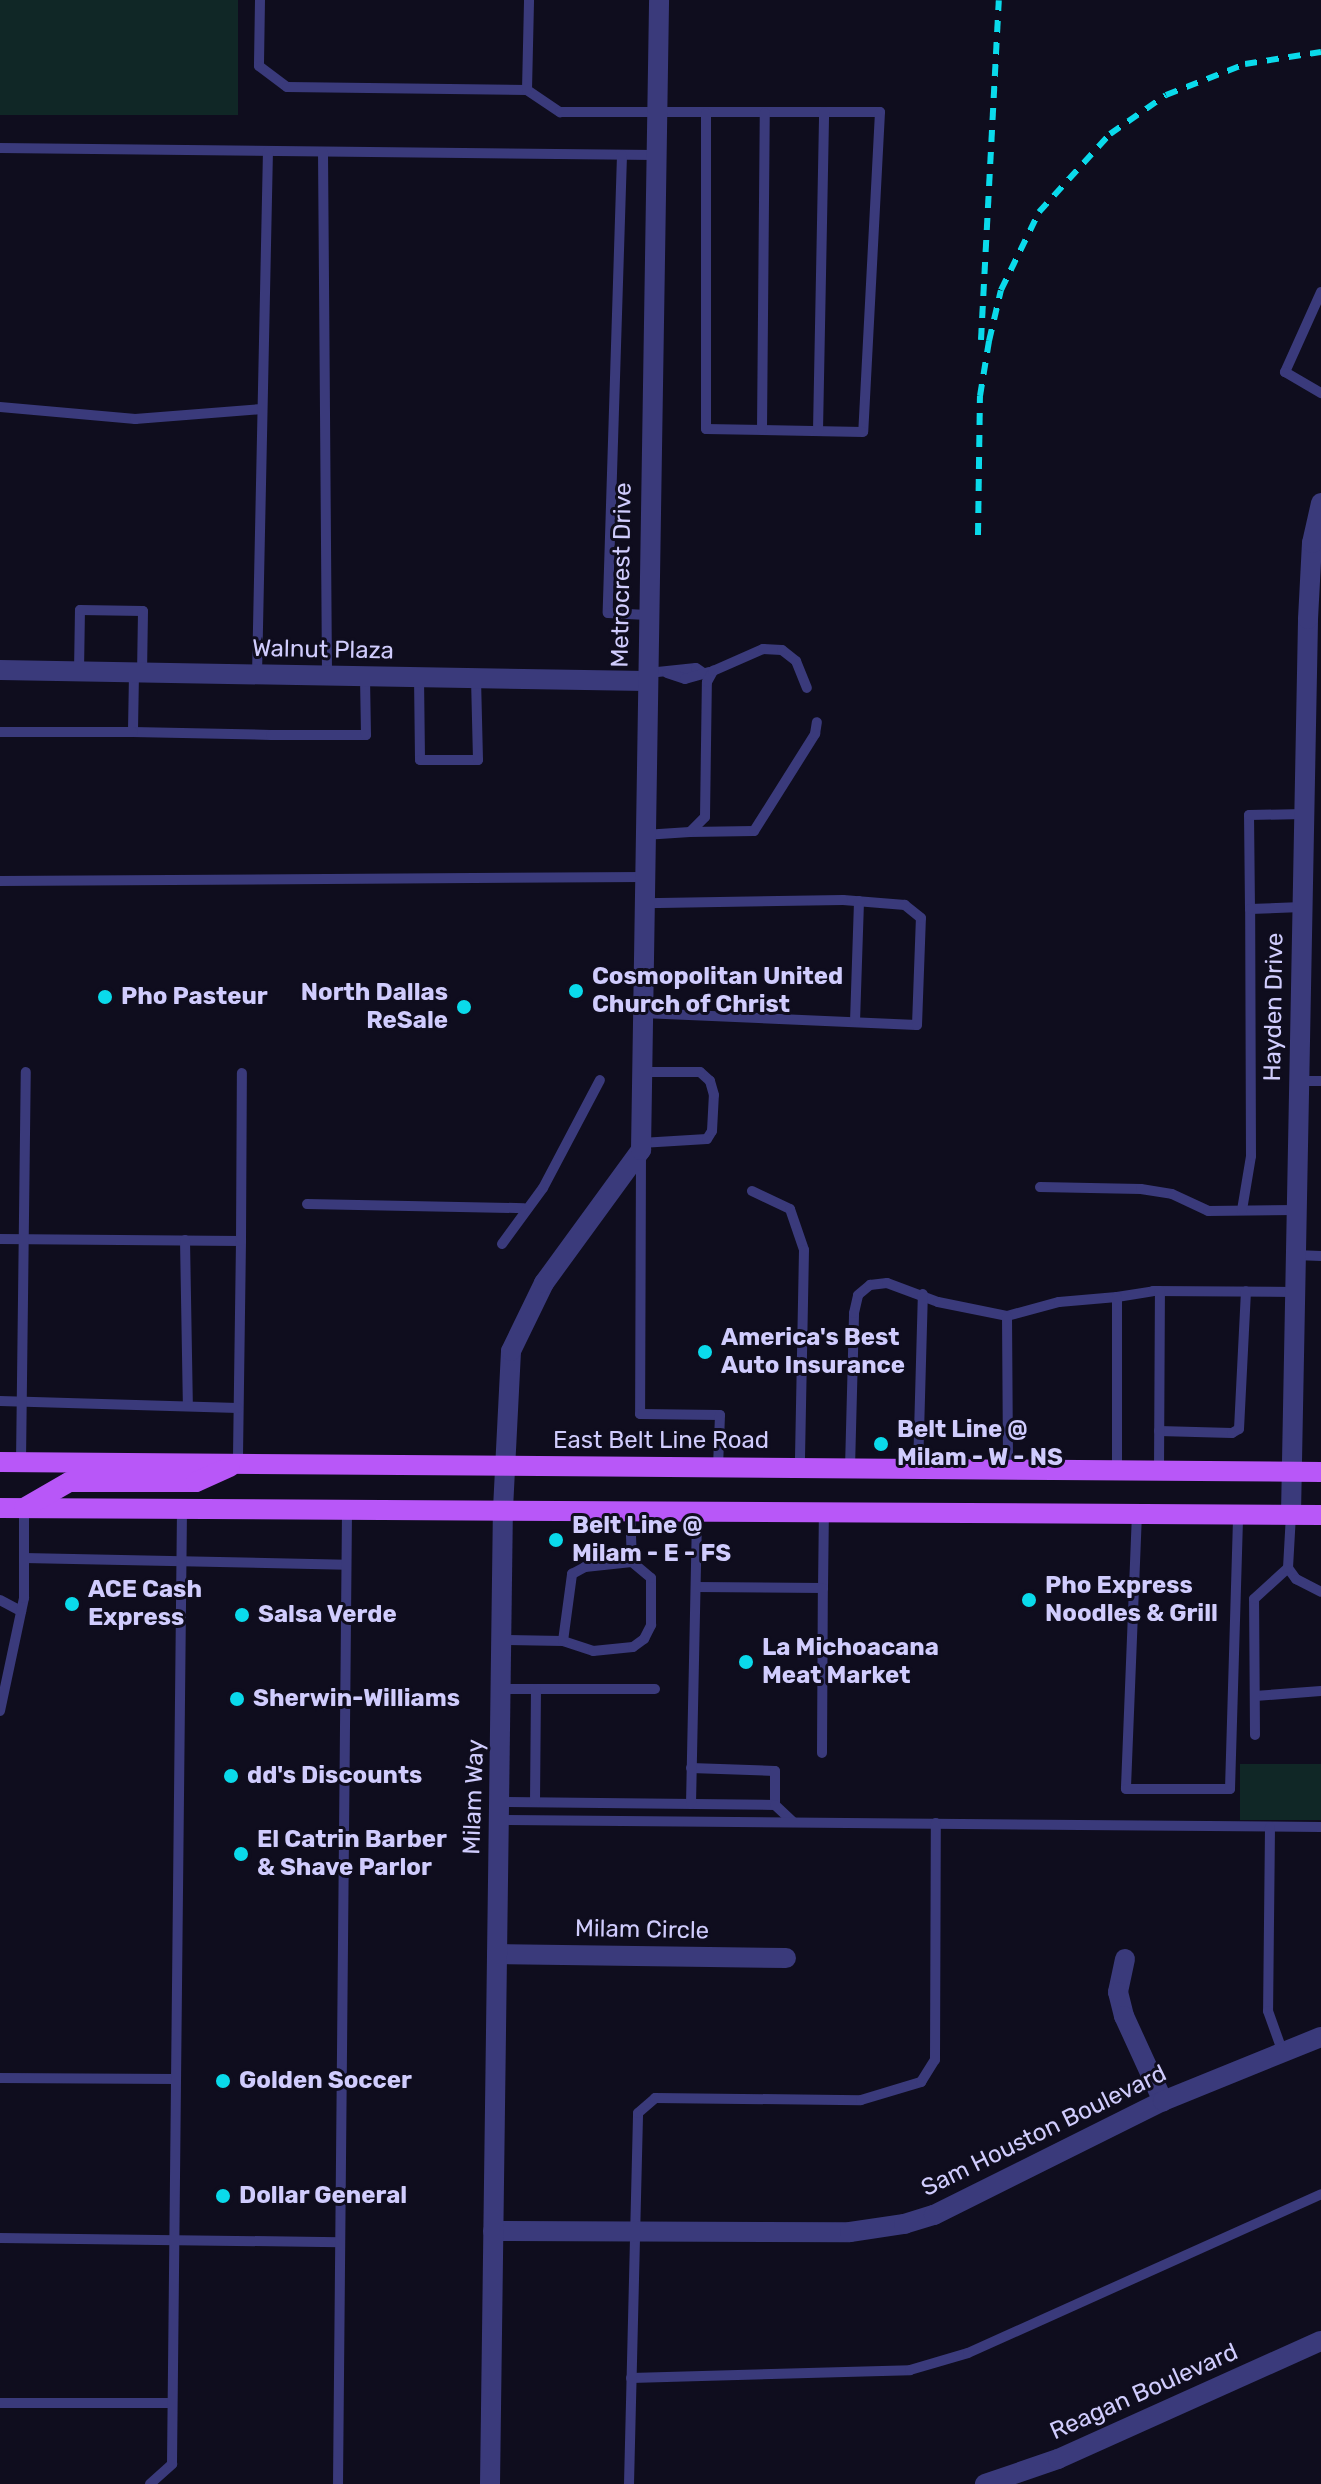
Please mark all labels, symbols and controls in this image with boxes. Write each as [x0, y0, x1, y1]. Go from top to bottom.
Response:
street label: Metrocrest Drive [606, 482, 638, 668]
street label: Walnut Plaza [252, 634, 394, 666]
street label: Hayden Drive [1258, 932, 1290, 1082]
place label: Cosmopolitan United Church of Christ [592, 963, 843, 1019]
place label: North Dallas ReSale [301, 979, 448, 1035]
marker: Cosmopolitan United Church of Christ [567, 982, 585, 1000]
place label: Pho Pasteur [121, 983, 268, 1011]
marker: Pho Pasteur [96, 988, 114, 1006]
marker: North Dallas ReSale [455, 998, 473, 1016]
place label: America's Best Auto Insurance [721, 1324, 905, 1380]
marker: America's Best Auto Insurance [696, 1343, 714, 1361]
place label: Belt Line @ Milam - W - NS [897, 1416, 1063, 1472]
street label: East Belt Line Road [553, 1427, 769, 1455]
marker: Belt Line @ Milam - W - NS [872, 1435, 890, 1453]
place label: Belt Line @ Milam - E - FS [572, 1512, 731, 1568]
marker: Belt Line @ Milam - E - FS [547, 1531, 565, 1549]
place label: Pho Express Noodles & Grill [1045, 1572, 1218, 1628]
place label: ACE Cash Express [88, 1576, 202, 1632]
marker: Pho Express Noodles & Grill [1020, 1591, 1038, 1609]
marker: ACE Cash Express [63, 1595, 81, 1613]
place label: Salsa Verde [258, 1601, 397, 1629]
marker: Salsa Verde [233, 1606, 251, 1624]
place label: La Michoacana Meat Market [762, 1634, 939, 1690]
marker: La Michoacana Meat Market [737, 1653, 755, 1671]
place label: Sherwin-Williams [253, 1685, 460, 1713]
marker: Sherwin-Williams [228, 1690, 246, 1708]
street label: Milam Way [458, 1738, 490, 1856]
place label: dd's Discounts [247, 1762, 422, 1790]
marker: dd's Discounts [222, 1767, 240, 1785]
place label: El Catrin Barber & Shave Parlor [257, 1826, 447, 1882]
marker: El Catrin Barber & Shave Parlor [232, 1845, 250, 1863]
street label: Milam Circle [575, 1914, 709, 1946]
street label: Sam Houston Boulevard [917, 2059, 1171, 2203]
place label: Golden Soccer [239, 2067, 412, 2095]
marker: Golden Soccer [214, 2072, 232, 2090]
place label: Dollar General [239, 2182, 408, 2210]
marker: Dollar General [214, 2187, 232, 2205]
street label: Reagan Boulevard [1046, 2338, 1242, 2446]

